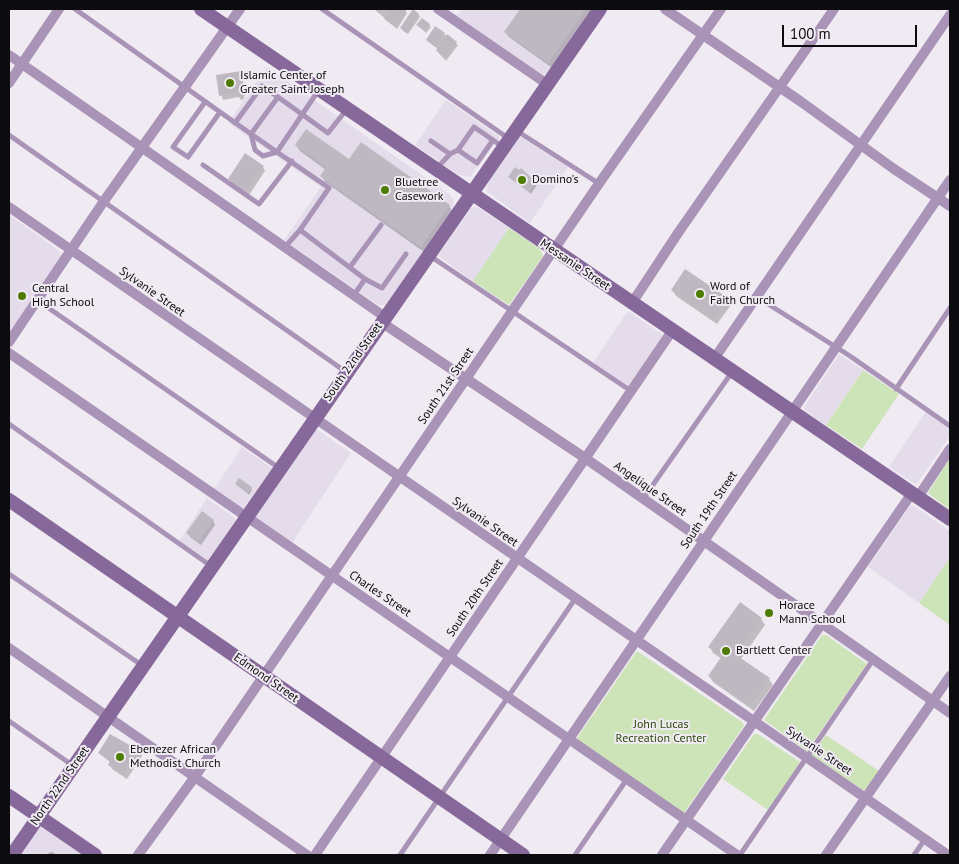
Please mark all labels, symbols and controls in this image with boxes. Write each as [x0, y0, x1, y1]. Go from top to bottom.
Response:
scale bar [784, 15, 919, 47]
text: 100 m [790, 24, 831, 43]
place label: Islamic Center of Greater Saint Joseph [240, 69, 344, 97]
marker: Islamic Center of Greater Saint Joseph [224, 77, 236, 89]
place label: Domino's [532, 173, 579, 187]
marker: Domino's [516, 174, 528, 186]
place label: Bluetree Casework [395, 176, 444, 204]
marker: Bluetree Casework [379, 184, 391, 196]
street label: Messanie Street [537, 236, 613, 294]
street label: Sylvanie Street [116, 264, 188, 320]
place label: Word of Faith Church [710, 280, 775, 308]
place label: Central High School [32, 282, 94, 310]
marker: Word of Faith Church [694, 288, 706, 300]
marker: Central High School [16, 290, 28, 302]
street label: South 22nd Street [320, 320, 386, 404]
street label: South 21st Street [415, 345, 477, 427]
street label: Angelique Street [611, 459, 689, 519]
street label: South 19th Street [678, 468, 740, 552]
street label: Sylvanie Street [449, 494, 521, 550]
street label: South 20th Street [444, 556, 506, 640]
street label: Charles Street [346, 568, 414, 620]
place label: Horace Mann School [779, 599, 845, 627]
marker: Horace Mann School [763, 607, 775, 619]
place label: Bartlett Center [736, 644, 812, 658]
marker: Bartlett Center [720, 645, 732, 657]
street label: Edmond Street [231, 650, 301, 706]
park label: John Lucas Recreation Center [616, 718, 706, 746]
street label: Sylvanie Street [783, 724, 855, 778]
place label: Ebenezer African Methodist Church [130, 743, 221, 771]
street label: North 22nd Street [28, 744, 92, 828]
marker: Ebenezer African Methodist Church [114, 751, 126, 763]

